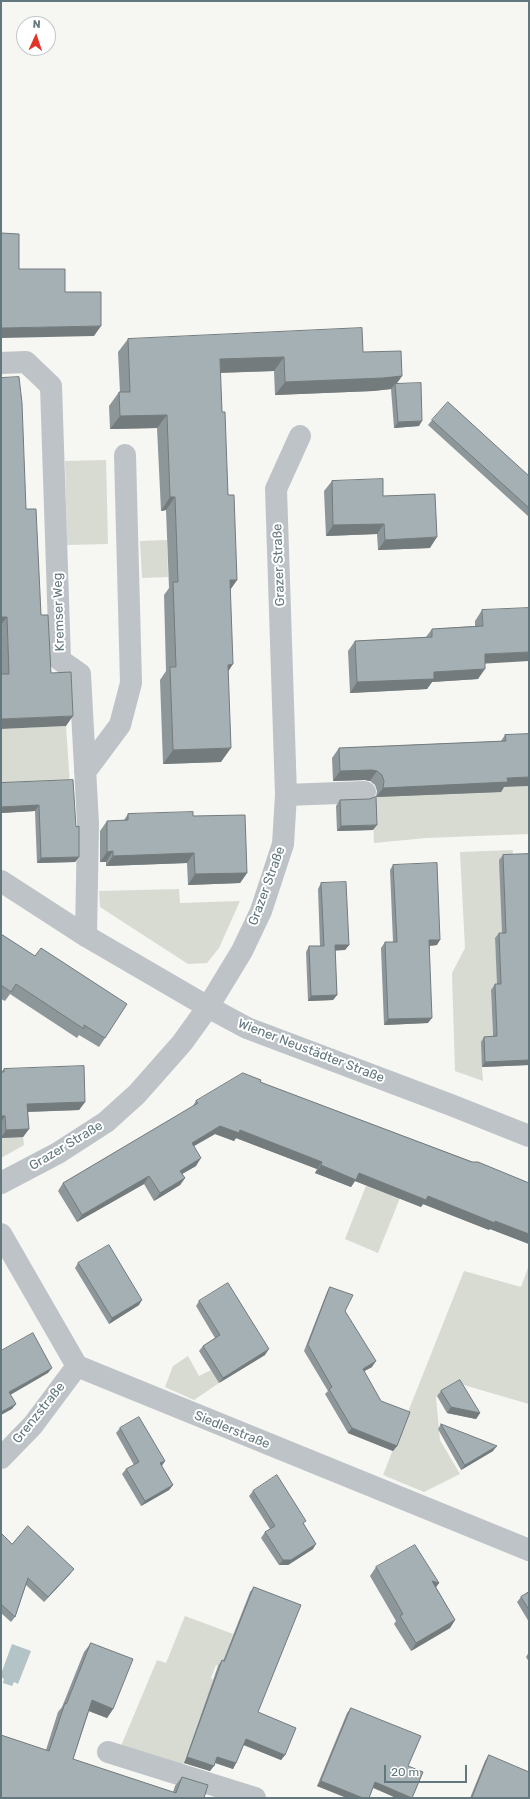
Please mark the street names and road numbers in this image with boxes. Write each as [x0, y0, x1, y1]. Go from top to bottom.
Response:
street label: Grazer Straße [270, 523, 288, 607]
street label: Kremser Weg [50, 572, 68, 652]
street label: Grazer Straße [245, 844, 289, 928]
street label: Wiener Neustädter Straße [236, 1016, 386, 1086]
street label: Grazer Straße [26, 1118, 106, 1174]
street label: Grenzstraße [10, 1379, 68, 1447]
street label: Siedlerstraße [192, 1408, 272, 1452]

